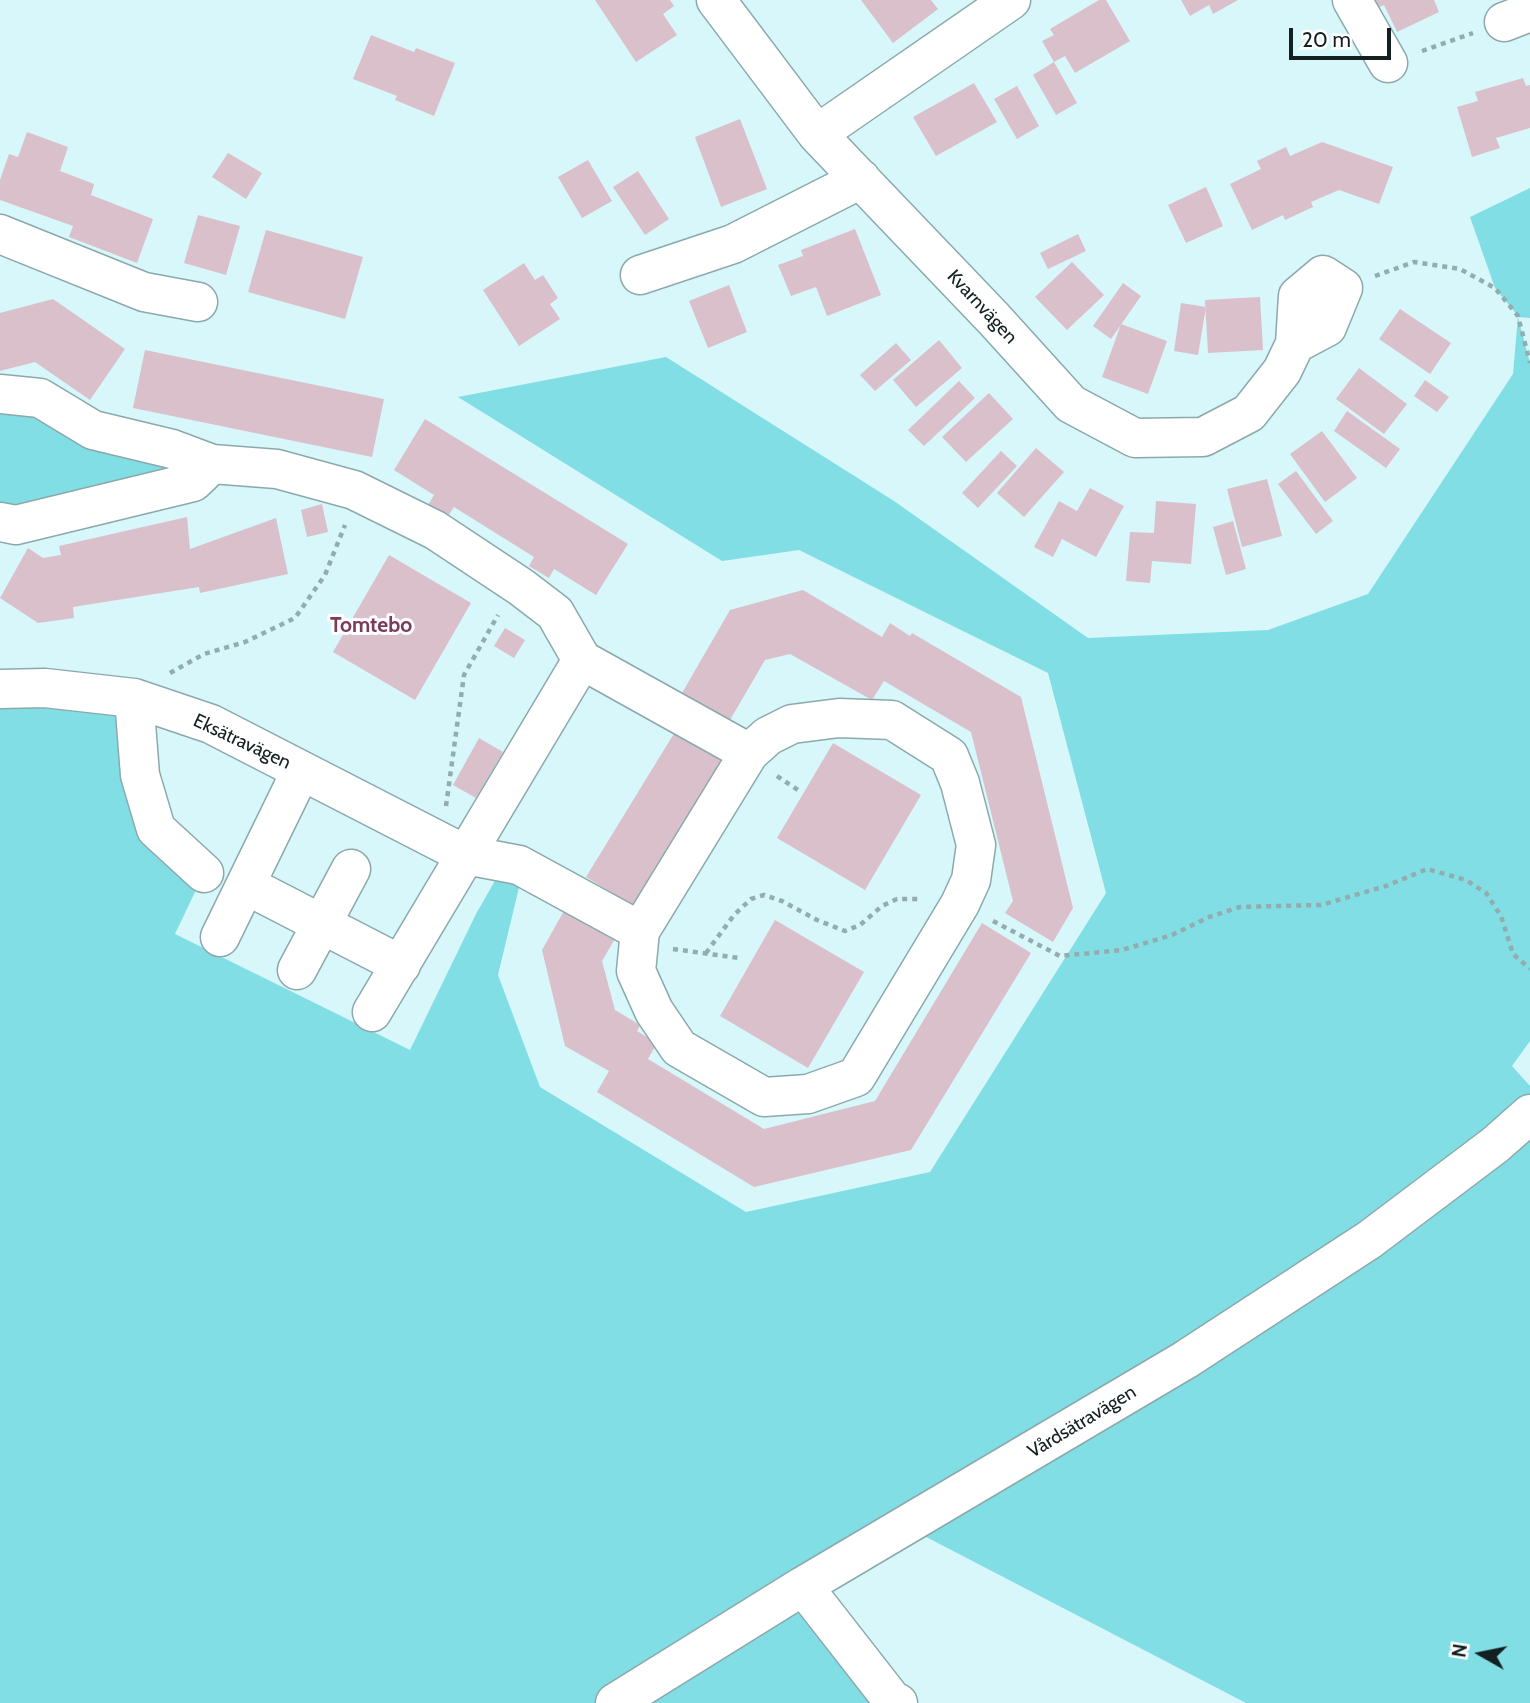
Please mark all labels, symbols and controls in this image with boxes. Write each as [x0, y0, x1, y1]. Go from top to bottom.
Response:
scale bar [1292, 14, 1394, 58]
text: 20 m [1302, 27, 1351, 52]
street label: Kvarnvägen [942, 265, 1022, 349]
district label: Tomtebo [330, 613, 412, 639]
street label: Eksätravägen [190, 709, 294, 775]
street label: Vårdsätravägen [1024, 1381, 1140, 1463]
north arrow [1446, 1619, 1516, 1689]
text: N [1447, 1642, 1472, 1659]

